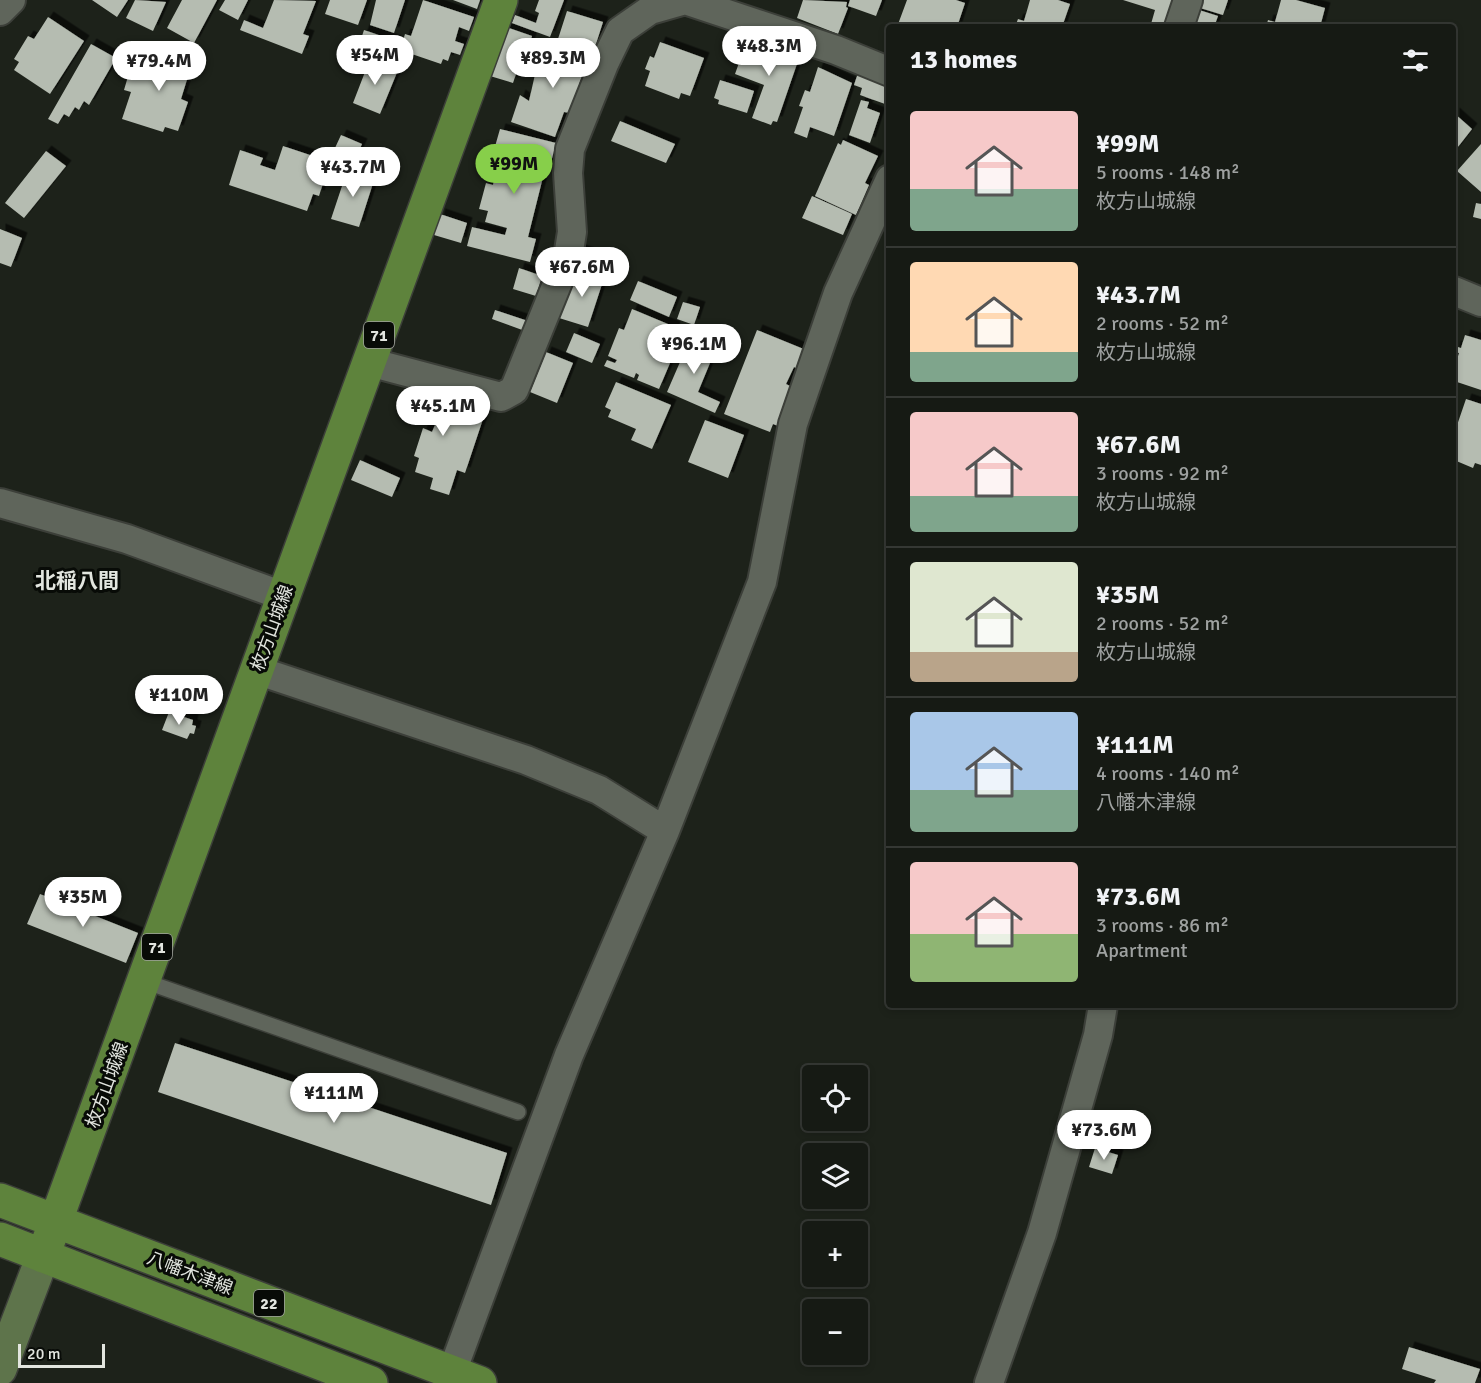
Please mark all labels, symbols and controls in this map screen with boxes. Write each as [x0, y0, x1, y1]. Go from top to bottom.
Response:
pin: ¥48.3M [720, 26, 818, 77]
text: ¥48.3M [736, 33, 802, 58]
pin: ¥54M [339, 35, 411, 86]
pin: ¥89.3M [504, 38, 602, 89]
pin: ¥79.4M [110, 41, 208, 92]
text: ¥54M [350, 42, 400, 67]
text: 13 homes [910, 44, 1017, 76]
icon: filters [1399, 44, 1432, 77]
text: ¥89.3M [520, 45, 586, 70]
text: ¥79.4M [126, 48, 192, 73]
text: ¥99M [1096, 128, 1160, 160]
icon: home [958, 135, 1030, 207]
pin: ¥99M [478, 144, 550, 195]
pin: ¥43.7M [304, 147, 402, 198]
text: ¥99M [489, 151, 539, 176]
text: ¥43.7M [320, 154, 386, 179]
text: 5 rooms · 148 m² [1096, 160, 1240, 185]
text: 枚方山城線 [1096, 189, 1196, 214]
pin: ¥67.6M [533, 247, 631, 298]
text: ¥67.6M [549, 254, 615, 279]
text: ¥43.7M [1096, 279, 1181, 311]
icon: home [958, 286, 1030, 358]
text: 2 rooms · 52 m² [1096, 311, 1229, 336]
road number: 71 [364, 322, 394, 348]
pin: ¥96.1M [645, 324, 743, 375]
text: ¥96.1M [661, 331, 727, 356]
text: 枚方山城線 [1096, 340, 1196, 365]
pin: ¥45.1M [394, 386, 492, 437]
text: ¥45.1M [410, 393, 476, 418]
text: ¥67.6M [1096, 429, 1181, 461]
icon: home [958, 436, 1030, 508]
text: 3 rooms · 92 m² [1096, 461, 1229, 486]
text: 枚方山城線 [1096, 490, 1196, 515]
district label: 北稲八間 [35, 568, 119, 594]
text: ¥35M [1096, 579, 1160, 611]
street label: 枚方山城線 [246, 582, 298, 674]
icon: home [958, 586, 1030, 658]
text: 2 rooms · 52 m² [1096, 611, 1229, 636]
text: 枚方山城線 [1096, 640, 1196, 665]
pin: ¥110M [137, 675, 221, 726]
text: ¥110M [149, 682, 209, 707]
text: ¥111M [1096, 729, 1174, 761]
icon: home [958, 736, 1030, 808]
text: 4 rooms · 140 m² [1096, 761, 1240, 786]
text: 八幡木津線 [1096, 790, 1196, 815]
pin: ¥35M [47, 877, 119, 928]
text: ¥73.6M [1096, 881, 1181, 913]
text: ¥35M [58, 884, 108, 909]
icon: home [958, 886, 1030, 958]
text: 3 rooms · 86 m² [1096, 913, 1229, 938]
road number: 71 [142, 934, 172, 960]
text: Apartment [1096, 938, 1188, 963]
street label: 枚方山城線 [81, 1039, 133, 1131]
map controls [802, 1065, 868, 1365]
button: locate [802, 1065, 868, 1131]
pin: ¥111M [292, 1073, 376, 1124]
text: ¥111M [304, 1080, 364, 1105]
pin: ¥73.6M [1055, 1110, 1153, 1161]
text: ¥73.6M [1071, 1117, 1137, 1142]
button: layers [802, 1143, 868, 1209]
button: + [802, 1221, 868, 1287]
street label: 八幡木津線 [144, 1247, 236, 1299]
road number: 22 [254, 1290, 284, 1316]
button: − [802, 1299, 868, 1365]
scale bar [18, 1341, 105, 1368]
text: 20 m [27, 1344, 61, 1364]

